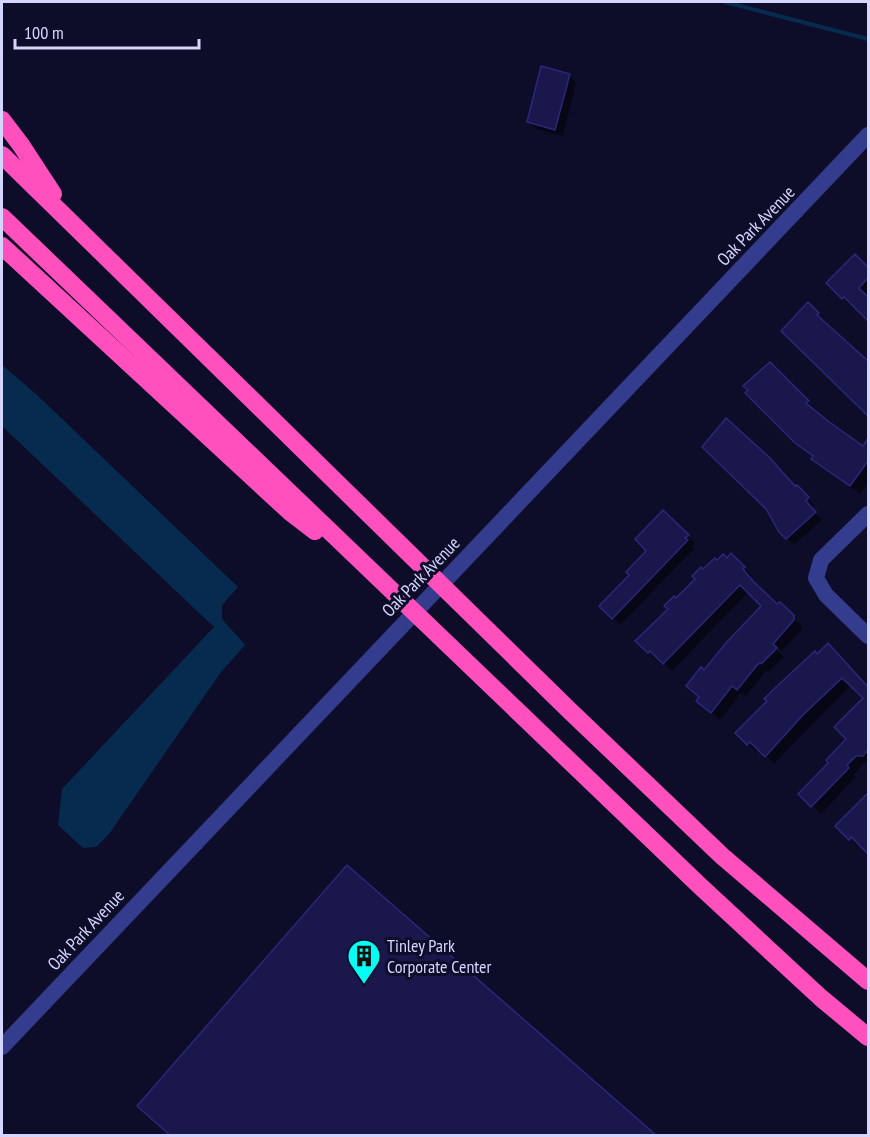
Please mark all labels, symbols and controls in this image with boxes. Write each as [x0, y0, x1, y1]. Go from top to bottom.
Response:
scale bar [15, 12, 200, 50]
text: 100 m [24, 21, 64, 44]
street label: Oak Park Avenue [712, 181, 800, 271]
street label: Oak Park Avenue [377, 532, 465, 622]
street label: Oak Park Avenue [42, 884, 129, 975]
place label: Tinley Park Corporate Center [387, 934, 492, 978]
building icon: Tinley Park Corporate Center [346, 938, 382, 985]

